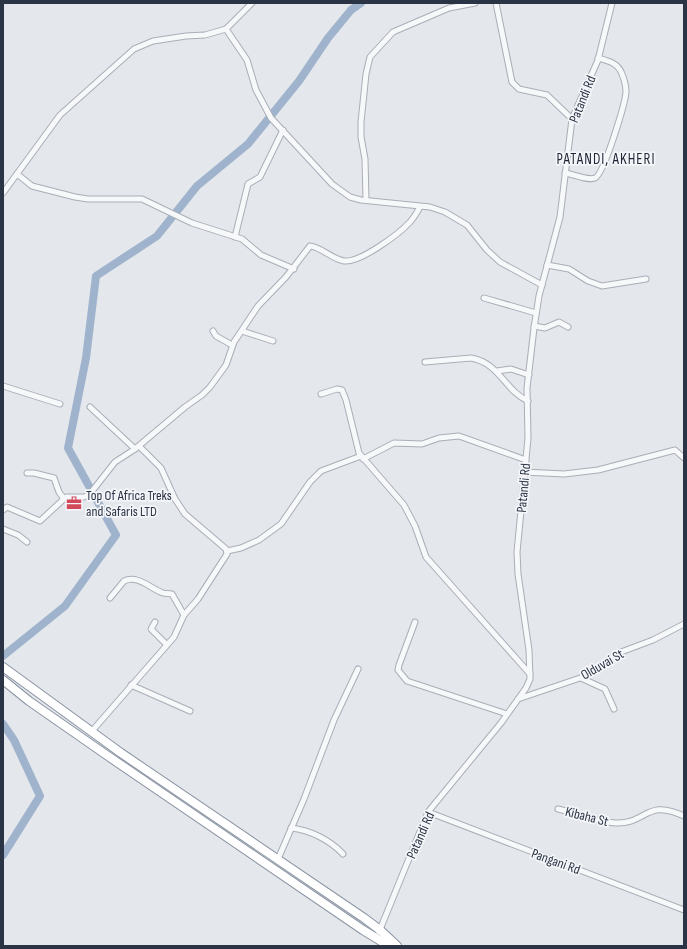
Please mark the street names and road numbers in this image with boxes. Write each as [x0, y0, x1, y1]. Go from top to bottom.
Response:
street label: Patandi Rd [565, 73, 600, 125]
street label: Patandi Rd [513, 462, 534, 513]
street label: Olduvai St [578, 645, 627, 684]
street label: Kibaha St [563, 803, 610, 830]
street label: Patandi Rd [403, 809, 438, 861]
street label: Pangani Rd [529, 845, 583, 878]

